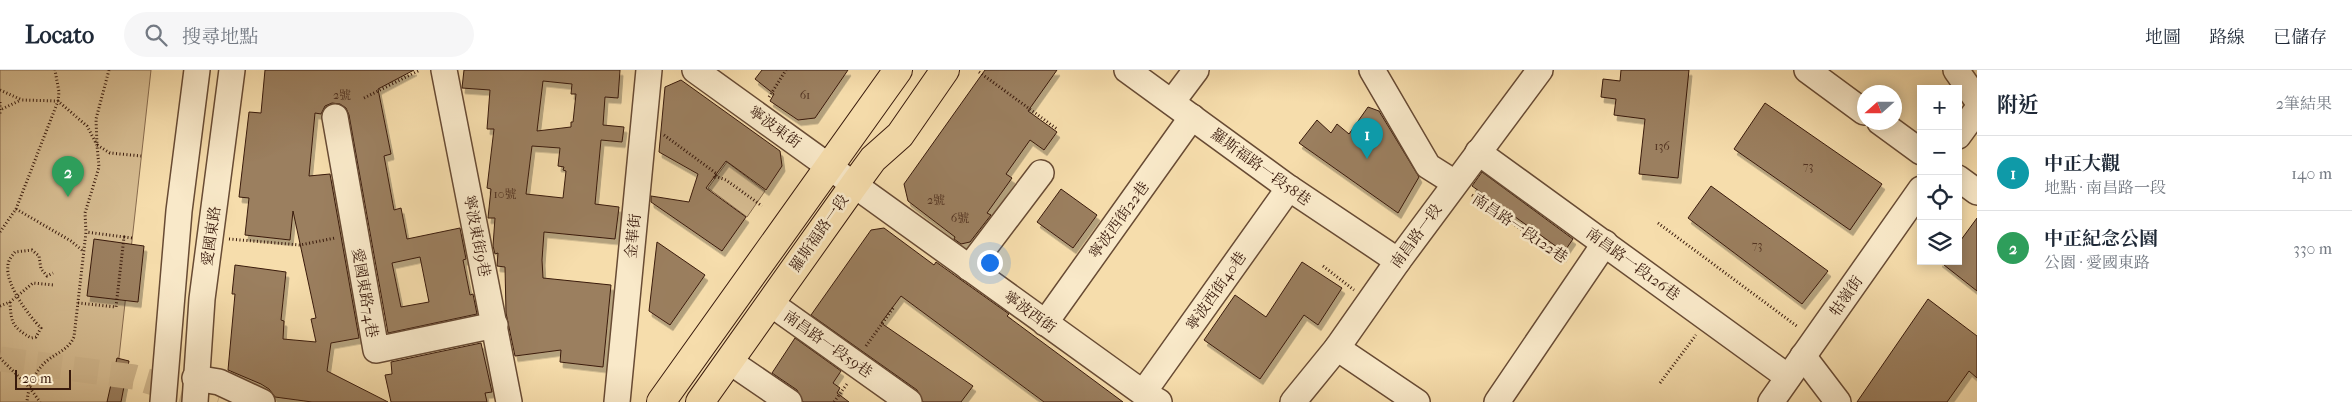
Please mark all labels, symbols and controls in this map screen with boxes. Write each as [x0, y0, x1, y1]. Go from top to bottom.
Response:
search box [124, 12, 474, 57]
text: Locato [25, 21, 94, 49]
icon: search [142, 21, 170, 49]
text: 搜尋地點 [182, 26, 258, 48]
text: 地圖 [2145, 27, 2181, 48]
text: 路線 [2209, 27, 2245, 48]
text: 已儲存 [2273, 27, 2327, 48]
north arrow [1857, 85, 1902, 130]
map controls [1917, 85, 1962, 265]
button: + [1917, 85, 1962, 130]
house number: 2號 [333, 88, 351, 102]
house number: 61 [800, 88, 810, 102]
text: 附近 [1997, 93, 2039, 117]
text: 2筆結果 [2276, 94, 2332, 113]
street label: 寧波東街 [745, 102, 805, 152]
pin: 1 [1351, 118, 1383, 159]
street label: 羅斯福路一段58巷 [1208, 125, 1314, 209]
button: − [1917, 130, 1962, 175]
house number: 136 [1654, 139, 1670, 153]
text: 中正大觀 [2044, 153, 2120, 175]
pin: 2 [52, 156, 84, 197]
house number: 73 [1803, 159, 1813, 173]
text: 1 [2010, 164, 2016, 183]
text: 140 m [2291, 164, 2332, 183]
button: locate [1917, 175, 1962, 220]
street label: 寧波西街22巷 [1085, 178, 1153, 262]
text: 地點 · 南昌路一段 [2044, 178, 2166, 197]
house number: 10號 [494, 187, 516, 201]
street label: 南昌路一段122巷 [1469, 190, 1571, 266]
street label: 羅斯福路一段 [786, 191, 852, 275]
house number: 2號 [927, 193, 945, 207]
street label: 寧波東街9巷 [460, 194, 494, 278]
street label: 南昌路一段 [1387, 200, 1445, 272]
street label: 愛國東路 [198, 205, 224, 267]
house number: 6號 [951, 211, 969, 225]
street label: 金華街 [622, 213, 644, 259]
button: layers [1917, 220, 1962, 265]
street label: 南昌路一段126巷 [1583, 224, 1683, 304]
text: 中正紀念公園 [2044, 228, 2158, 250]
house number: 73 [1752, 238, 1762, 252]
text: 2 [2009, 239, 2017, 258]
text: 330 m [2293, 239, 2332, 258]
street label: 愛國東路74巷 [348, 247, 382, 339]
street label: 寧波西街40巷 [1182, 248, 1250, 334]
your location [977, 250, 1003, 276]
text: 公園 · 愛國東路 [2044, 253, 2150, 272]
street label: 牯嶺街 [1826, 272, 1866, 320]
street label: 寧波西街 [1000, 287, 1060, 337]
street label: 南昌路一段59巷 [780, 307, 876, 381]
scale bar [15, 367, 71, 390]
text: 20 m [22, 370, 52, 387]

